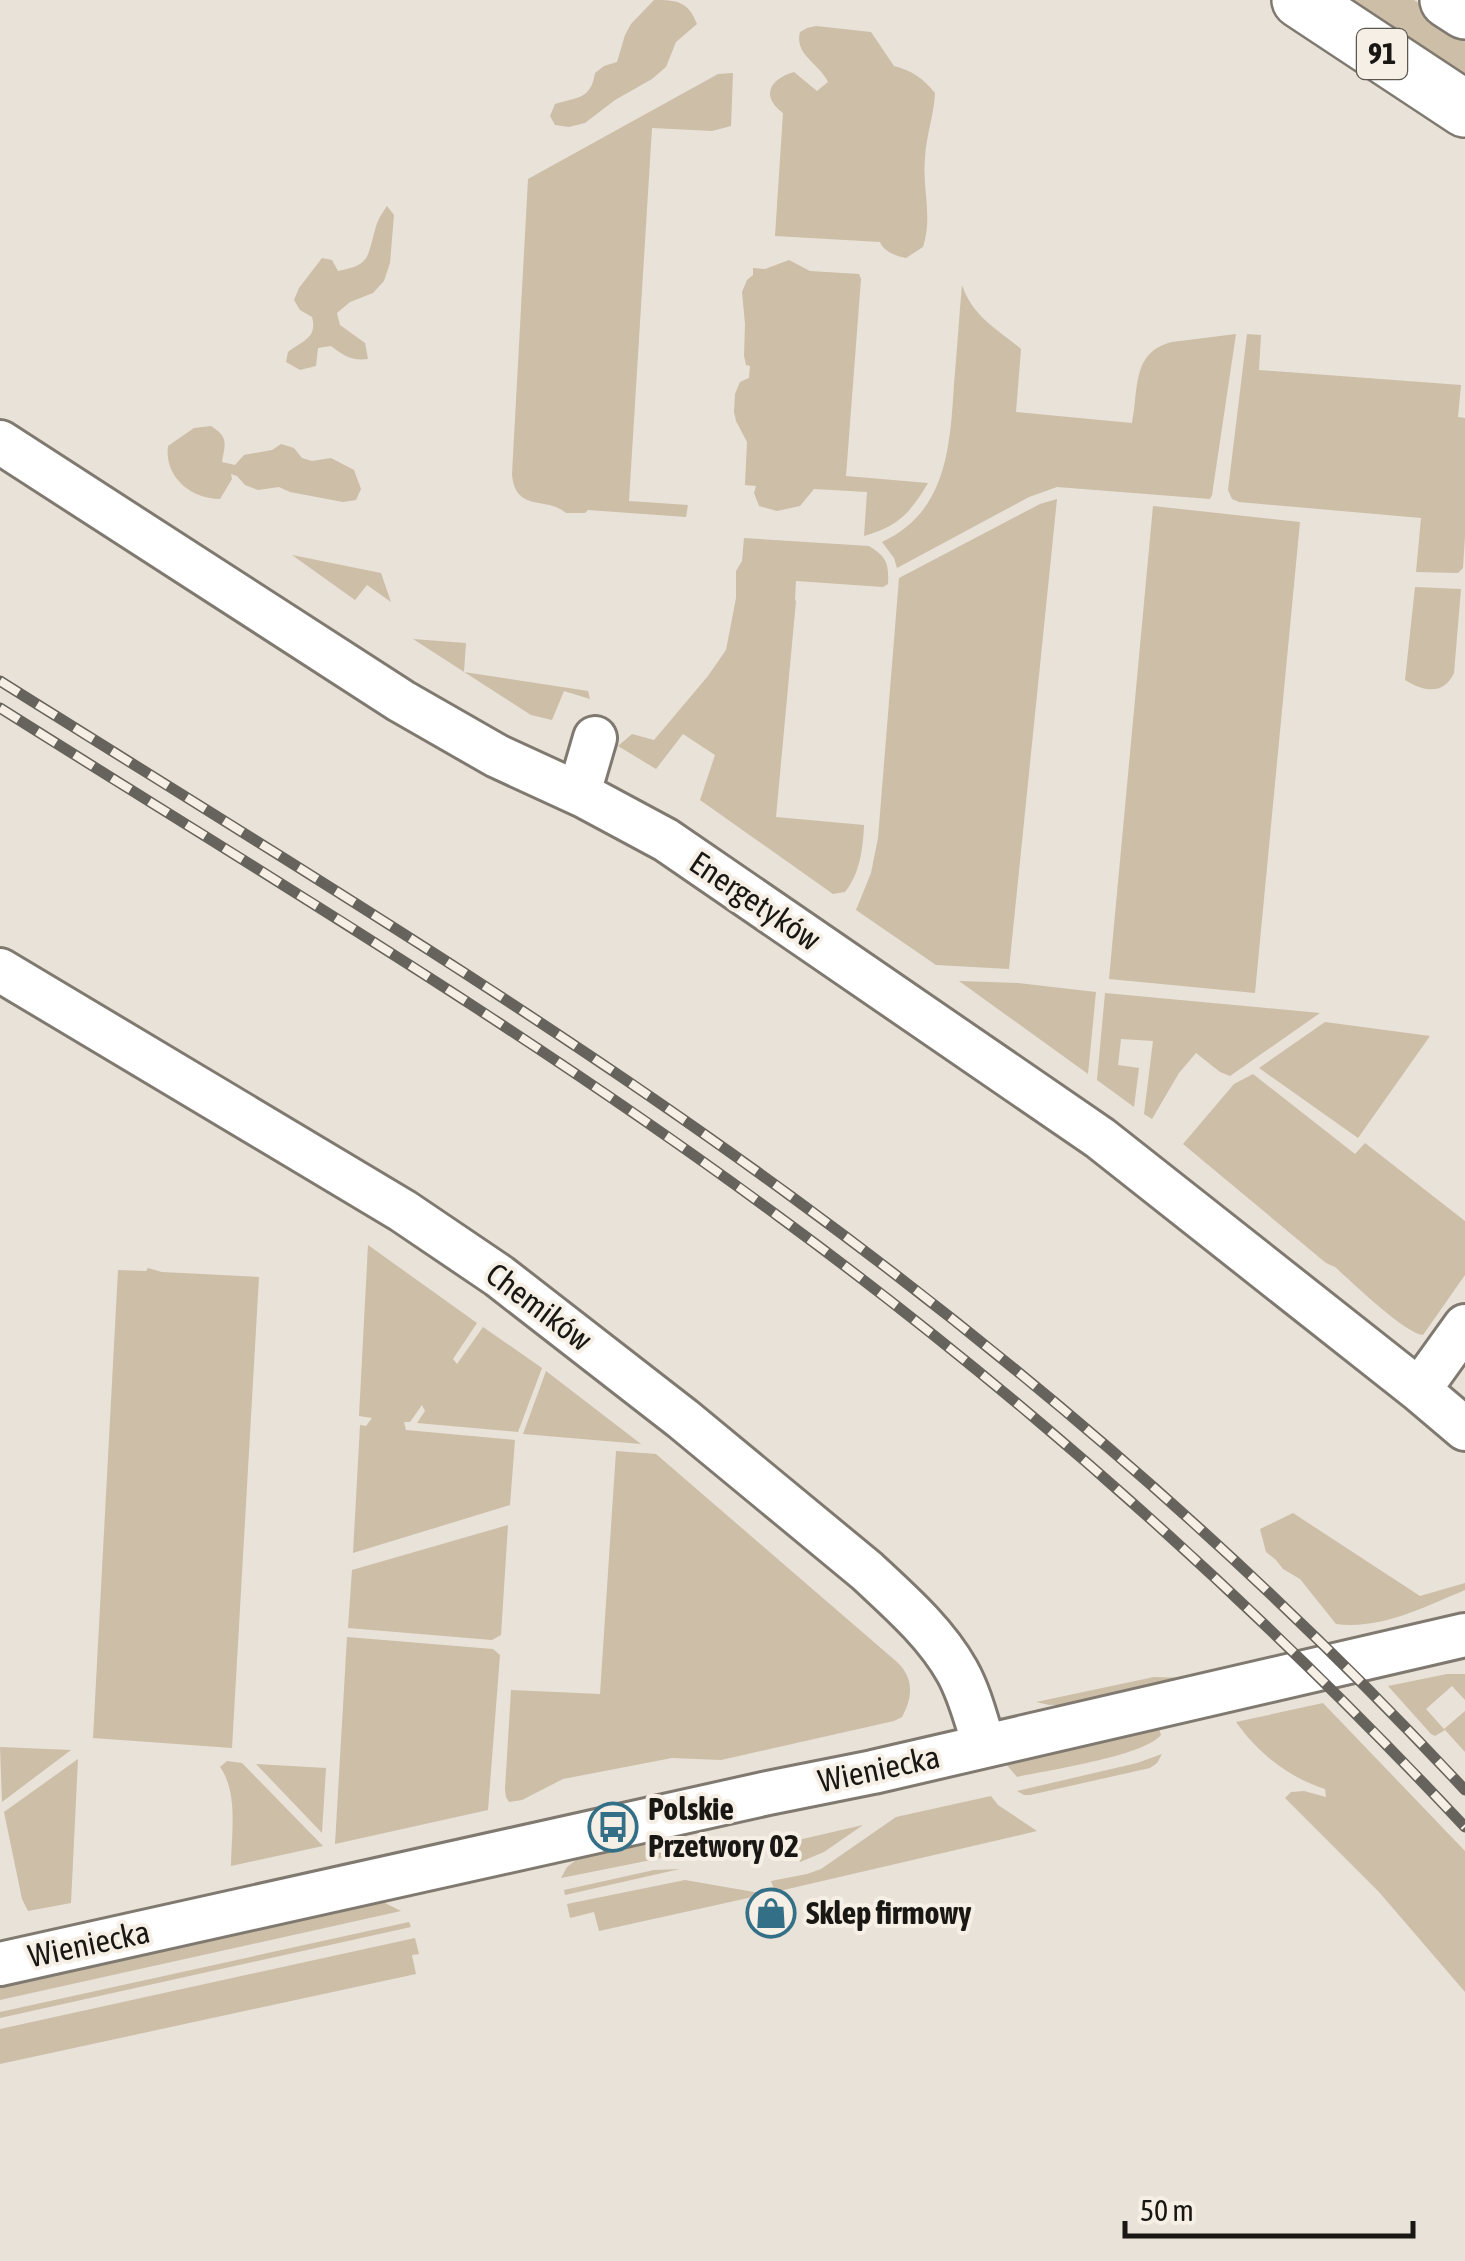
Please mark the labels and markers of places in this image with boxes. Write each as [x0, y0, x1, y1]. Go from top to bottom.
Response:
place label: Polskie Przetwory 02 [648, 1790, 799, 1864]
bus stop icon: Polskie Przetwory 02 [587, 1801, 639, 1853]
shop icon: Sklep firmowy [745, 1887, 797, 1939]
place label: Sklep firmowy [806, 1894, 972, 1931]

